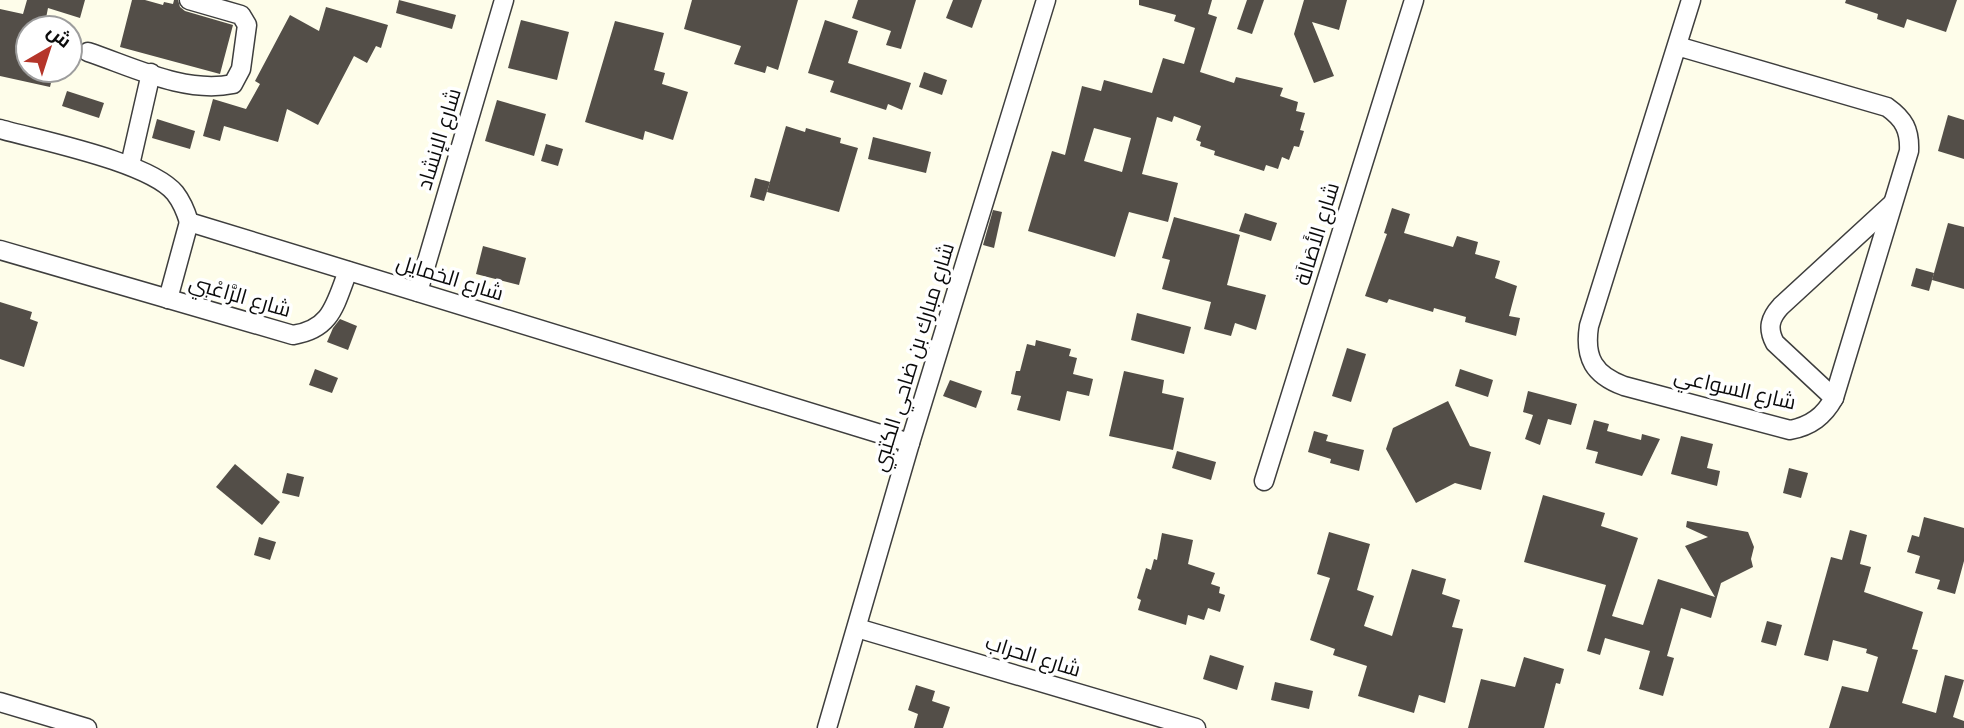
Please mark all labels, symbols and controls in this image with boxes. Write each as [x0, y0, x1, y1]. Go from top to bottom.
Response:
north arrow [14, 14, 84, 84]
text: ش [43, 18, 77, 53]
street label: شارع الإنشاد [409, 84, 468, 193]
street label: شارع الأَصَالَة [1287, 179, 1346, 289]
street label: شارع مبارك بن ضاحي الكتبي [864, 239, 963, 475]
street label: شارع الخمايل [393, 247, 507, 308]
street label: شارع الرَّاعْبِي [185, 267, 295, 326]
street label: شارع السواعي [1671, 360, 1799, 419]
street label: شارع الحراب [982, 627, 1084, 684]

